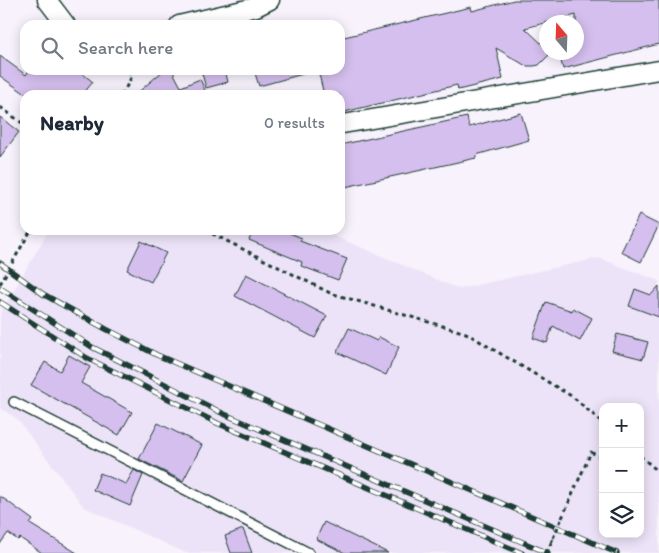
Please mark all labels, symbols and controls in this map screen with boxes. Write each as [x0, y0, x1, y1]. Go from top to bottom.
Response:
north arrow [539, 15, 584, 60]
search box [20, 20, 345, 75]
icon: search [38, 34, 66, 62]
text: Search here [78, 36, 173, 59]
text: Nearby [40, 110, 104, 135]
text: 0 results [264, 113, 325, 132]
map controls [599, 403, 644, 538]
button: + [599, 403, 644, 448]
button: − [599, 448, 644, 493]
button: layers [599, 493, 644, 538]

